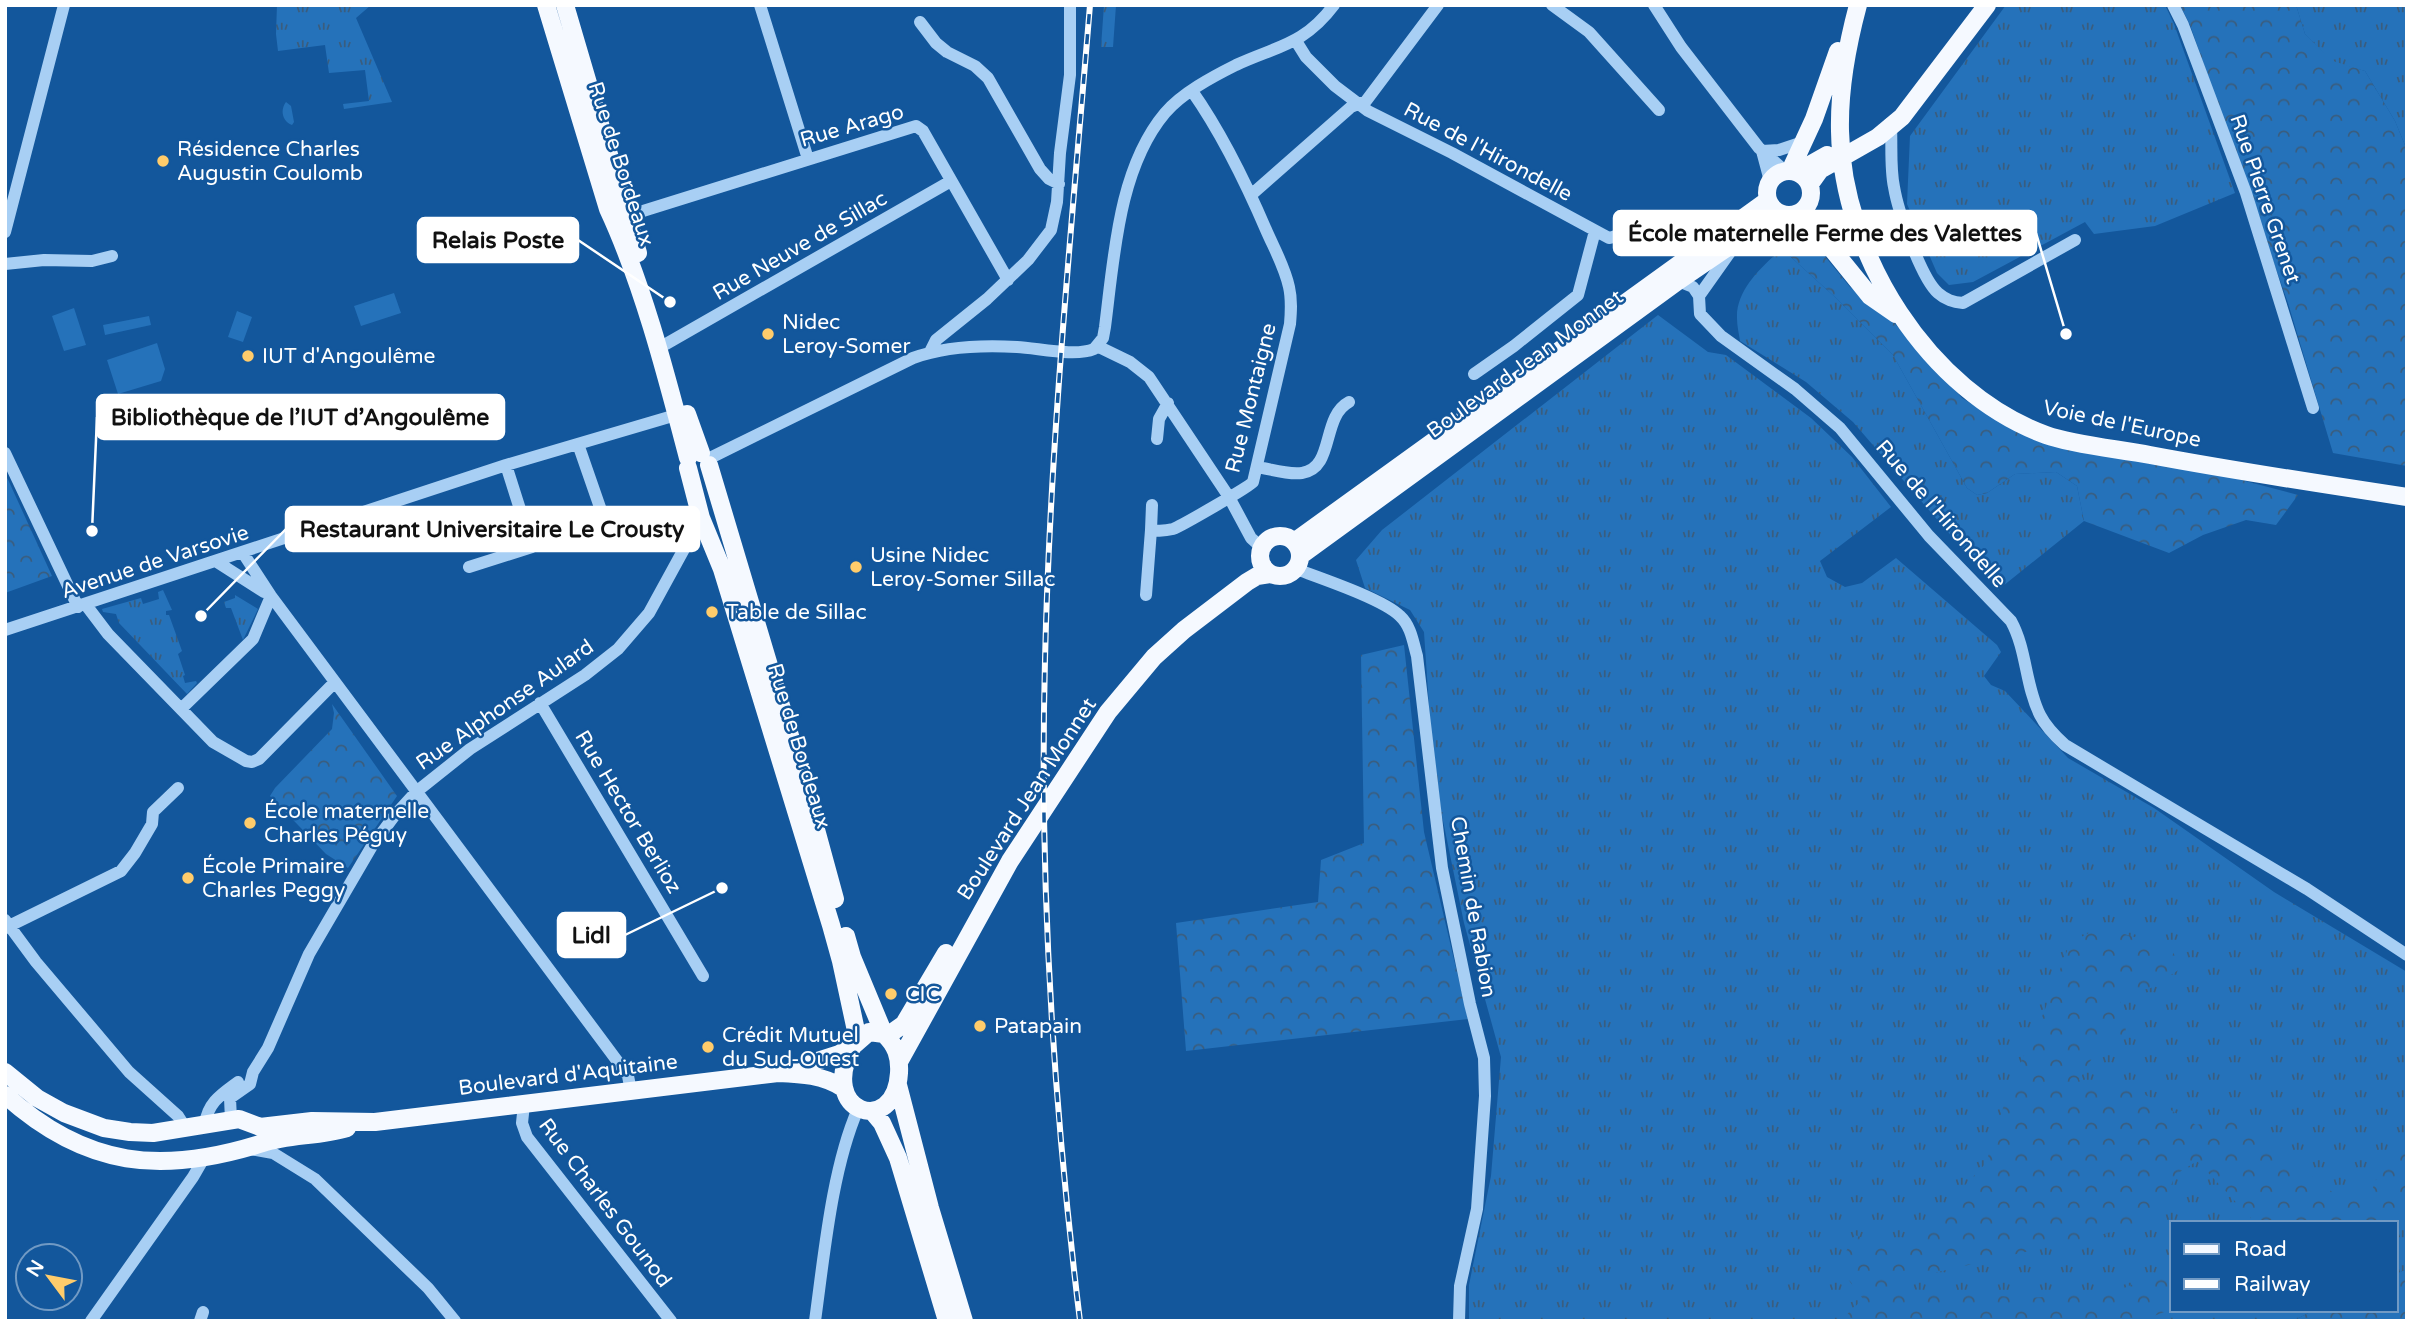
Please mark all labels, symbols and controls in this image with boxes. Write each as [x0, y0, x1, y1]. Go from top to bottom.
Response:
street label: Rue de Bordeaux [583, 79, 659, 249]
street label: Rue de l'Hirondelle [1399, 97, 1577, 207]
street label: Rue Arago [797, 99, 907, 153]
street label: Rue Pierre Grenet [2224, 111, 2306, 287]
place label: Résidence Charles Augustin Coulomb [177, 137, 363, 186]
marker: Résidence Charles Augustin Coulomb [155, 153, 171, 169]
street label: Rue Neuve de Sillac [709, 186, 891, 306]
callout: École maternelle Ferme des Valettes [1614, 211, 2036, 255]
callout: Relais Poste [418, 218, 578, 262]
text: École maternelle Ferme des Valettes [1628, 220, 2022, 248]
text: Relais Poste [432, 227, 564, 255]
street label: Boulevard Jean Monnet [1422, 284, 1628, 444]
place label: Nidec Leroy-Somer [782, 310, 911, 359]
street label: Rue Montaigne [1220, 320, 1282, 475]
marker: Nidec Leroy-Somer [760, 326, 776, 342]
place label: IUT d'Angoulême [262, 344, 436, 369]
marker: IUT d'Angoulême [240, 348, 256, 364]
callout: Bibliothèque de l’IUT d’Angoulême [97, 395, 504, 439]
street label: Voie de l'Europe [2041, 395, 2203, 453]
text: Bibliothèque de l’IUT d’Angoulême [111, 404, 489, 432]
street label: Rue de l'Hirondelle [1870, 435, 2012, 593]
callout: Restaurant Universitaire Le Crousty [286, 507, 699, 551]
text: Restaurant Universitaire Le Crousty [300, 516, 685, 544]
street label: Avenue de Varsovie [58, 520, 252, 604]
place label: Usine Nidec Leroy-Somer Sillac [870, 543, 1055, 592]
marker: Usine Nidec Leroy-Somer Sillac [848, 559, 864, 575]
place label: Table de Sillac [726, 600, 867, 625]
marker: Table de Sillac [704, 604, 720, 620]
street label: Rue Alphonse Aulard [411, 634, 599, 776]
street label: Rue de Bordeaux [762, 660, 836, 832]
street label: Boulevard Jean Monnet [952, 693, 1102, 905]
street label: Rue Hector Berlioz [569, 726, 687, 898]
place label: École maternelle Charles Péguy [264, 799, 429, 848]
marker: École maternelle Charles Péguy [242, 815, 258, 831]
street label: Chemin de Rabion [1445, 815, 1501, 999]
place label: École Primaire Charles Peggy [202, 854, 345, 903]
marker: École Primaire Charles Peggy [180, 870, 196, 886]
callout: Lidl [558, 913, 625, 957]
text: Lidl [571, 922, 611, 950]
place label: CIC [905, 982, 940, 1007]
marker: CIC [883, 986, 899, 1002]
place label: Patapain [994, 1014, 1082, 1039]
marker: Patapain [972, 1018, 988, 1034]
place label: Crédit Mutuel du Sud-Ouest [722, 1023, 859, 1072]
marker: Crédit Mutuel du Sud-Ouest [700, 1039, 716, 1055]
street label: Boulevard d'Aquitaine [457, 1049, 679, 1101]
street label: Rue Charles Gounod [533, 1114, 677, 1292]
legend [2170, 1221, 2398, 1312]
text: Road [2234, 1237, 2287, 1262]
north arrow [14, 1242, 84, 1312]
text: N [22, 1256, 49, 1281]
text: Railway [2234, 1272, 2311, 1297]

